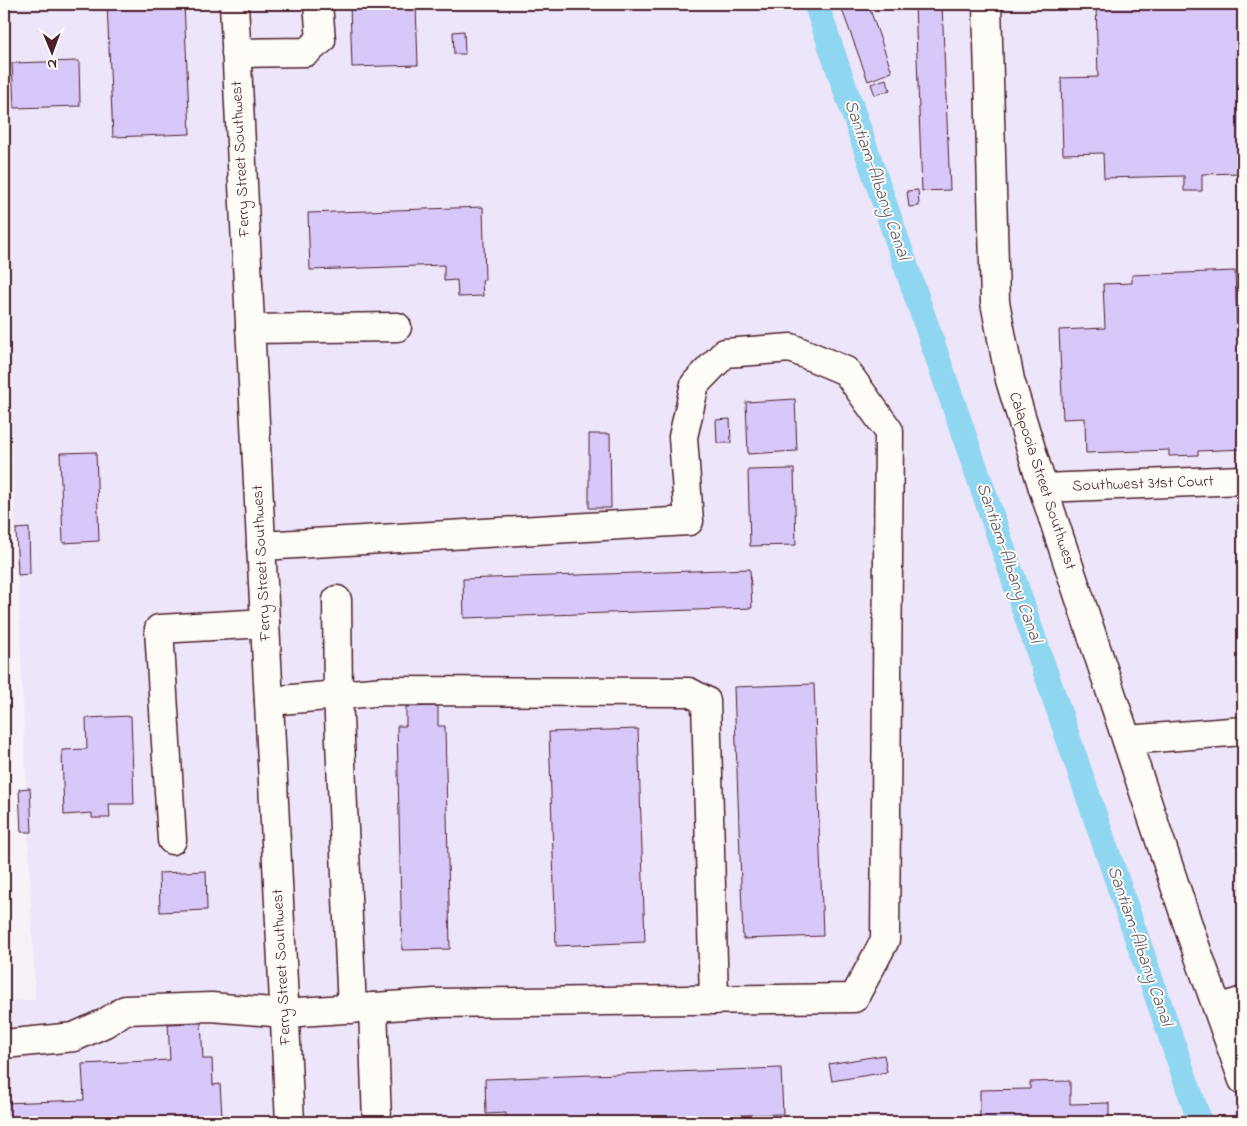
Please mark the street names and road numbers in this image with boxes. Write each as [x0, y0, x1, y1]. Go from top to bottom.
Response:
street label: Ferry Street Southwest [225, 80, 257, 239]
street label: Calapooia Street Southwest [1002, 389, 1082, 574]
street label: Southwest 31st Court [1072, 470, 1215, 498]
street label: Ferry Street Southwest [246, 484, 278, 643]
street label: Ferry Street Southwest [266, 888, 298, 1047]

